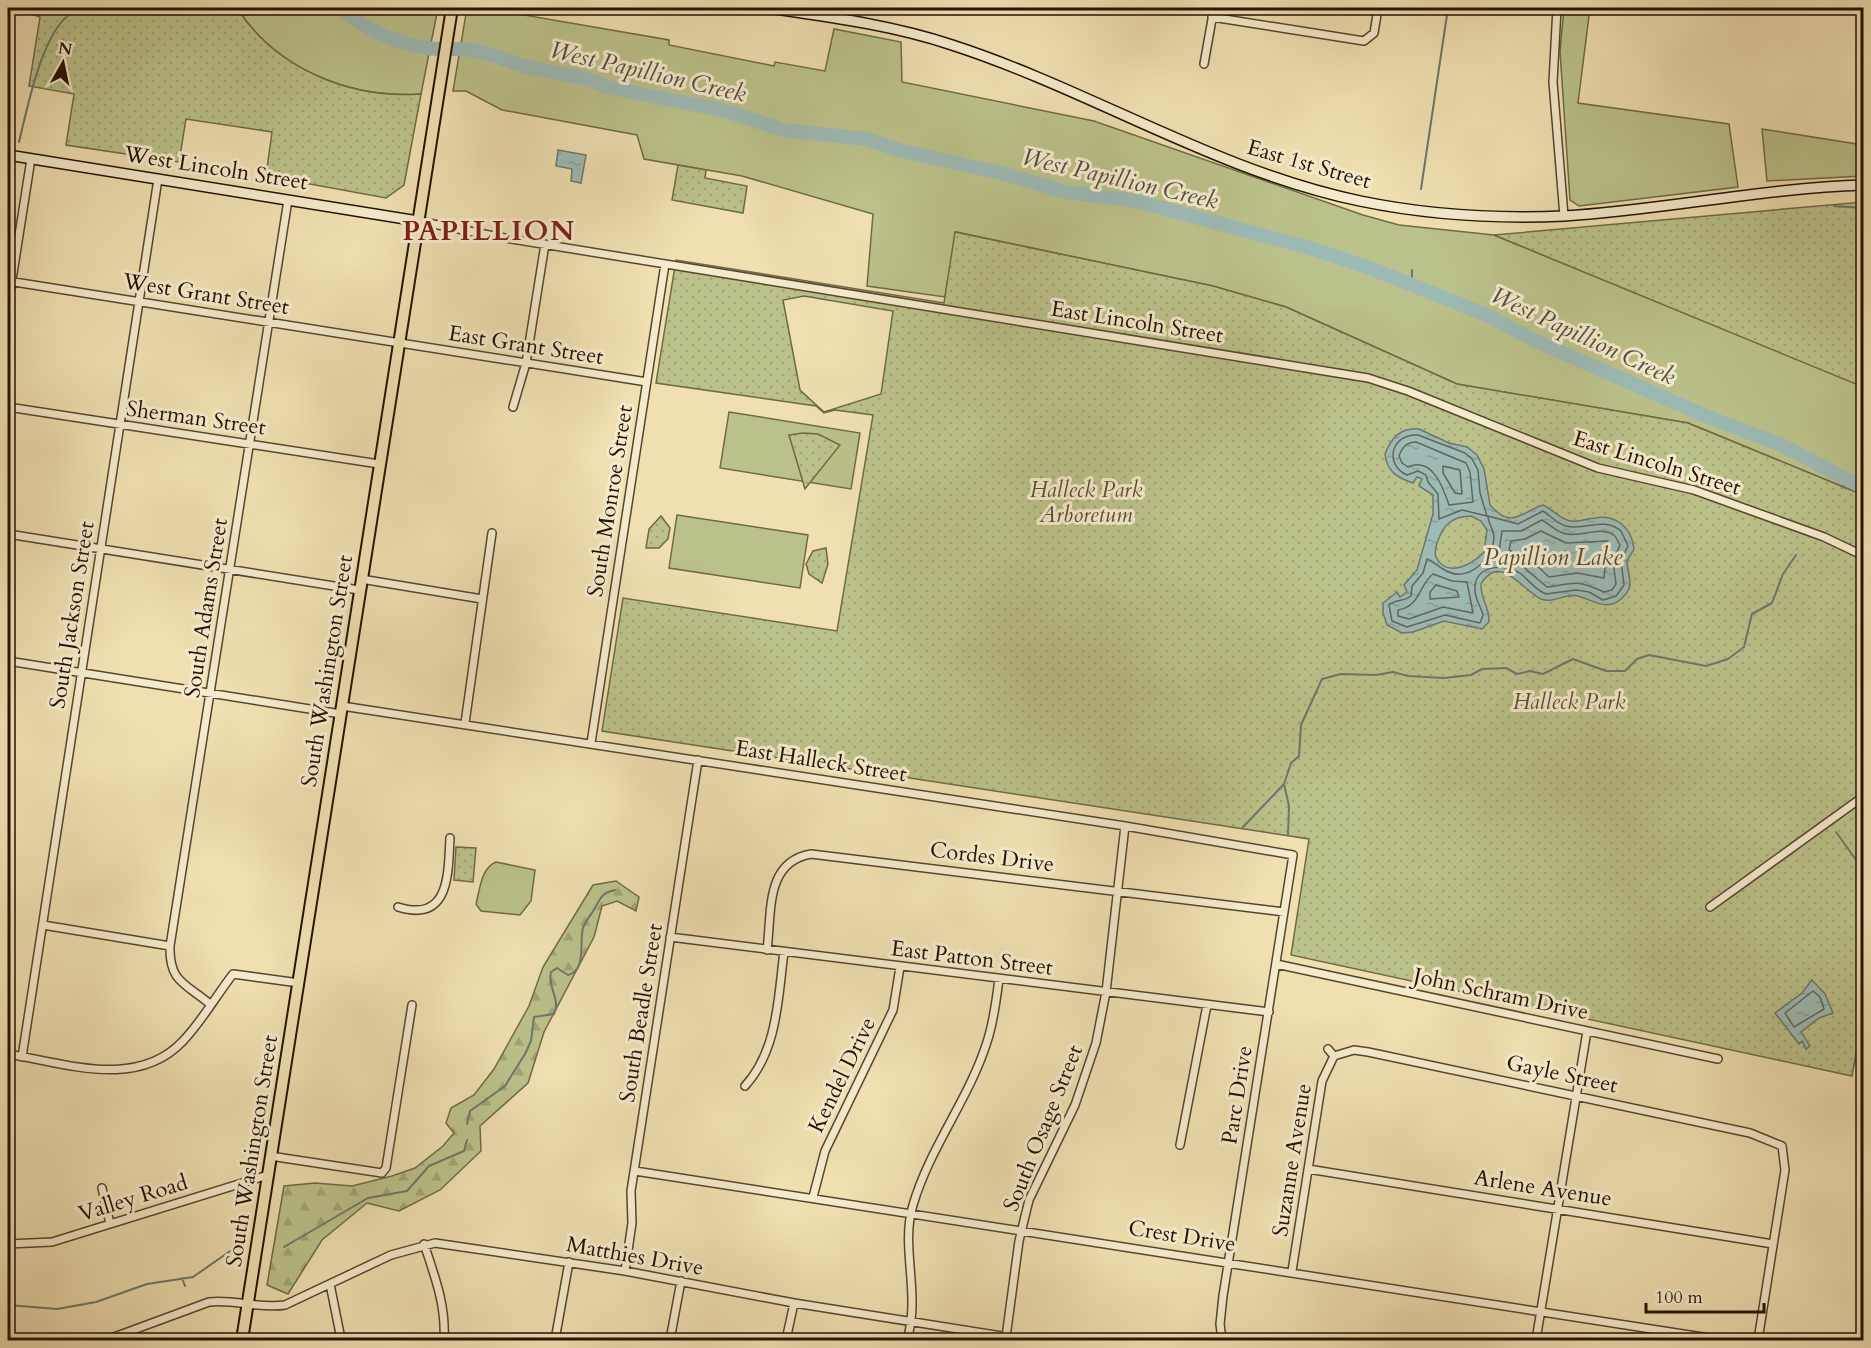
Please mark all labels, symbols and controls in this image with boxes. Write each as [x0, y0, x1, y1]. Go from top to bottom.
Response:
north arrow [33, 33, 93, 93]
water label: West Papillion Creek [547, 33, 749, 111]
text: N [57, 37, 74, 61]
street label: East 1st Street [1243, 132, 1375, 196]
street label: West Lincoln Street [121, 139, 310, 197]
water label: West Papillion Creek [1019, 140, 1221, 218]
district label: PAPILLION [402, 212, 576, 250]
street label: West Grant Street [120, 266, 291, 322]
water label: West Papillion Creek [1485, 279, 1681, 393]
street label: East Lincoln Street [1049, 294, 1225, 350]
street label: East Grant Street [446, 318, 606, 372]
street label: Sherman Street [124, 393, 268, 443]
street label: South Monroe Street [580, 403, 640, 599]
street label: East Lincoln Street [1569, 423, 1745, 503]
park label: Halleck Park Arboretum [1030, 475, 1142, 530]
street label: South Adams Street [177, 516, 235, 700]
street label: South Jackson Street [42, 519, 102, 711]
water label: Papillion Lake [1484, 541, 1623, 574]
street label: South Washington Street [294, 553, 360, 789]
park label: Halleck Park [1513, 687, 1625, 717]
street label: East Halleck Street [733, 733, 909, 789]
street label: Cordes Drive [928, 834, 1056, 880]
street label: South Beadle Street [612, 921, 670, 1104]
street label: East Patton Street [889, 933, 1055, 983]
street label: John Schram Drive [1408, 960, 1591, 1027]
street label: Kendel Drive [801, 1012, 883, 1138]
street label: South Washington Street [219, 1033, 285, 1269]
street label: South Osage Street [996, 1040, 1090, 1216]
street label: Parc Drive [1214, 1043, 1260, 1147]
street label: Gayle Street [1504, 1048, 1620, 1100]
street label: Suzanne Avenue [1265, 1081, 1319, 1239]
street label: Arlene Avenue [1472, 1162, 1614, 1214]
street label: Valley Road [75, 1167, 192, 1229]
street label: Crest Drive [1126, 1213, 1238, 1259]
street label: Matthies Drive [564, 1229, 706, 1283]
scale bar [1646, 1276, 1764, 1314]
text: 100 m [1655, 1285, 1703, 1310]

